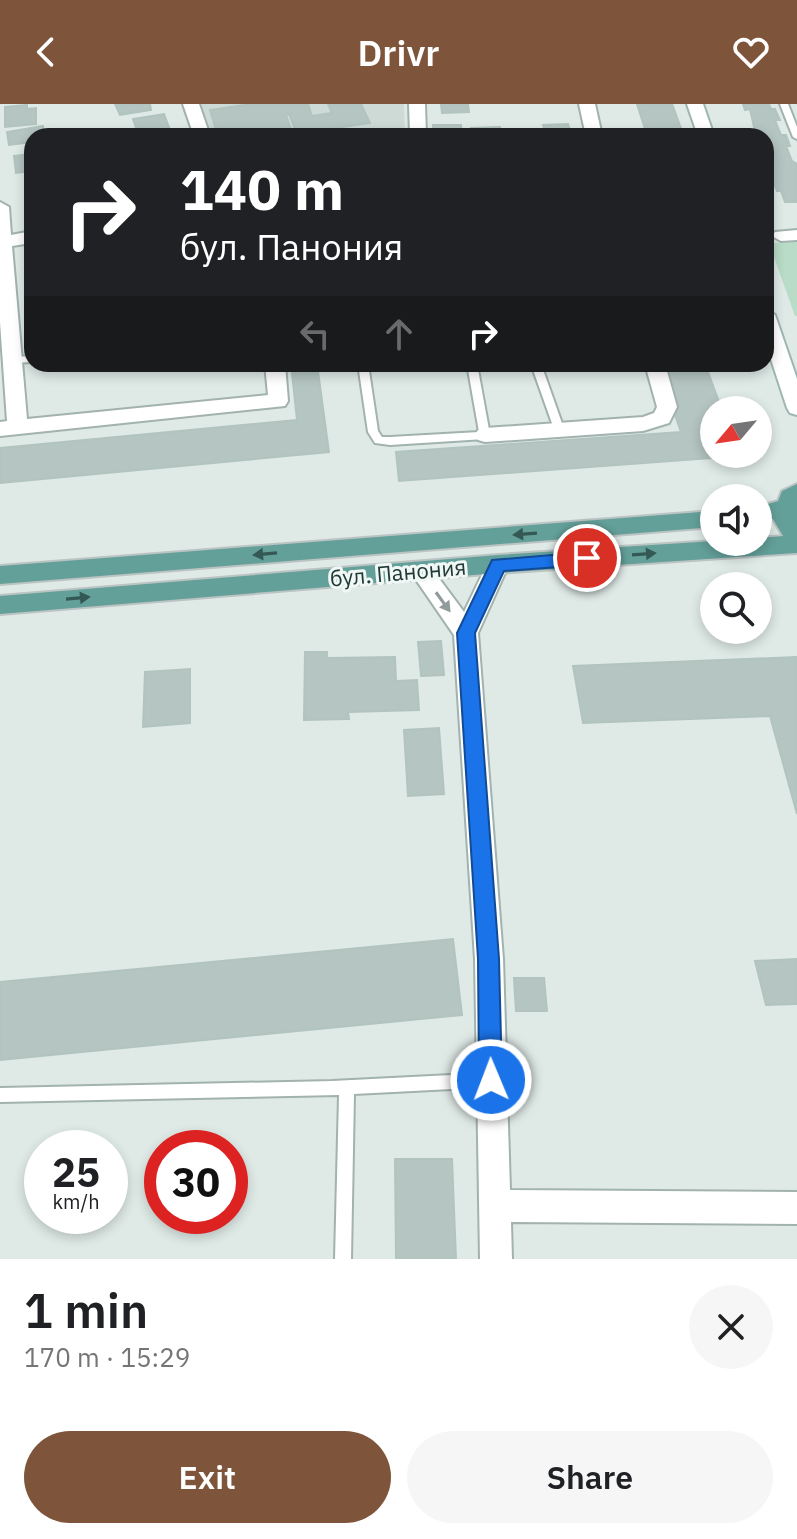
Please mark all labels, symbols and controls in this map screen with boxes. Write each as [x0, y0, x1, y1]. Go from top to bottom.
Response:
text: Drivr [358, 29, 439, 76]
icon: back [24, 30, 68, 74]
icon: heart [729, 30, 773, 74]
text: 140 m [180, 153, 344, 225]
icon: right [48, 160, 152, 264]
text: бул. Панония [180, 223, 403, 270]
icon: left [293, 312, 337, 356]
icon: ahead [377, 312, 421, 356]
icon: right [461, 312, 505, 356]
north arrow [700, 396, 772, 468]
map controls [700, 396, 772, 644]
button: sound [700, 484, 772, 556]
pin [553, 524, 621, 592]
one-way arrow [512, 528, 537, 541]
icon: arrive [565, 536, 609, 580]
one-way arrow [632, 547, 657, 560]
one-way arrow [252, 548, 277, 561]
street label: бул. Панония [329, 552, 467, 592]
button: search [700, 572, 772, 644]
one-way arrow [66, 591, 91, 604]
one-way arrow [435, 591, 451, 612]
position arrow [449, 1038, 533, 1122]
speed limit sign: 30 [144, 1130, 248, 1234]
text: 25 [52, 1146, 100, 1198]
text: km/h [52, 1188, 100, 1215]
text: 1 min [24, 1279, 148, 1341]
button: close [689, 1285, 773, 1369]
text: 170 m · 15:29 [24, 1340, 190, 1374]
button: Exit [24, 1431, 391, 1523]
button: Share [407, 1431, 773, 1523]

